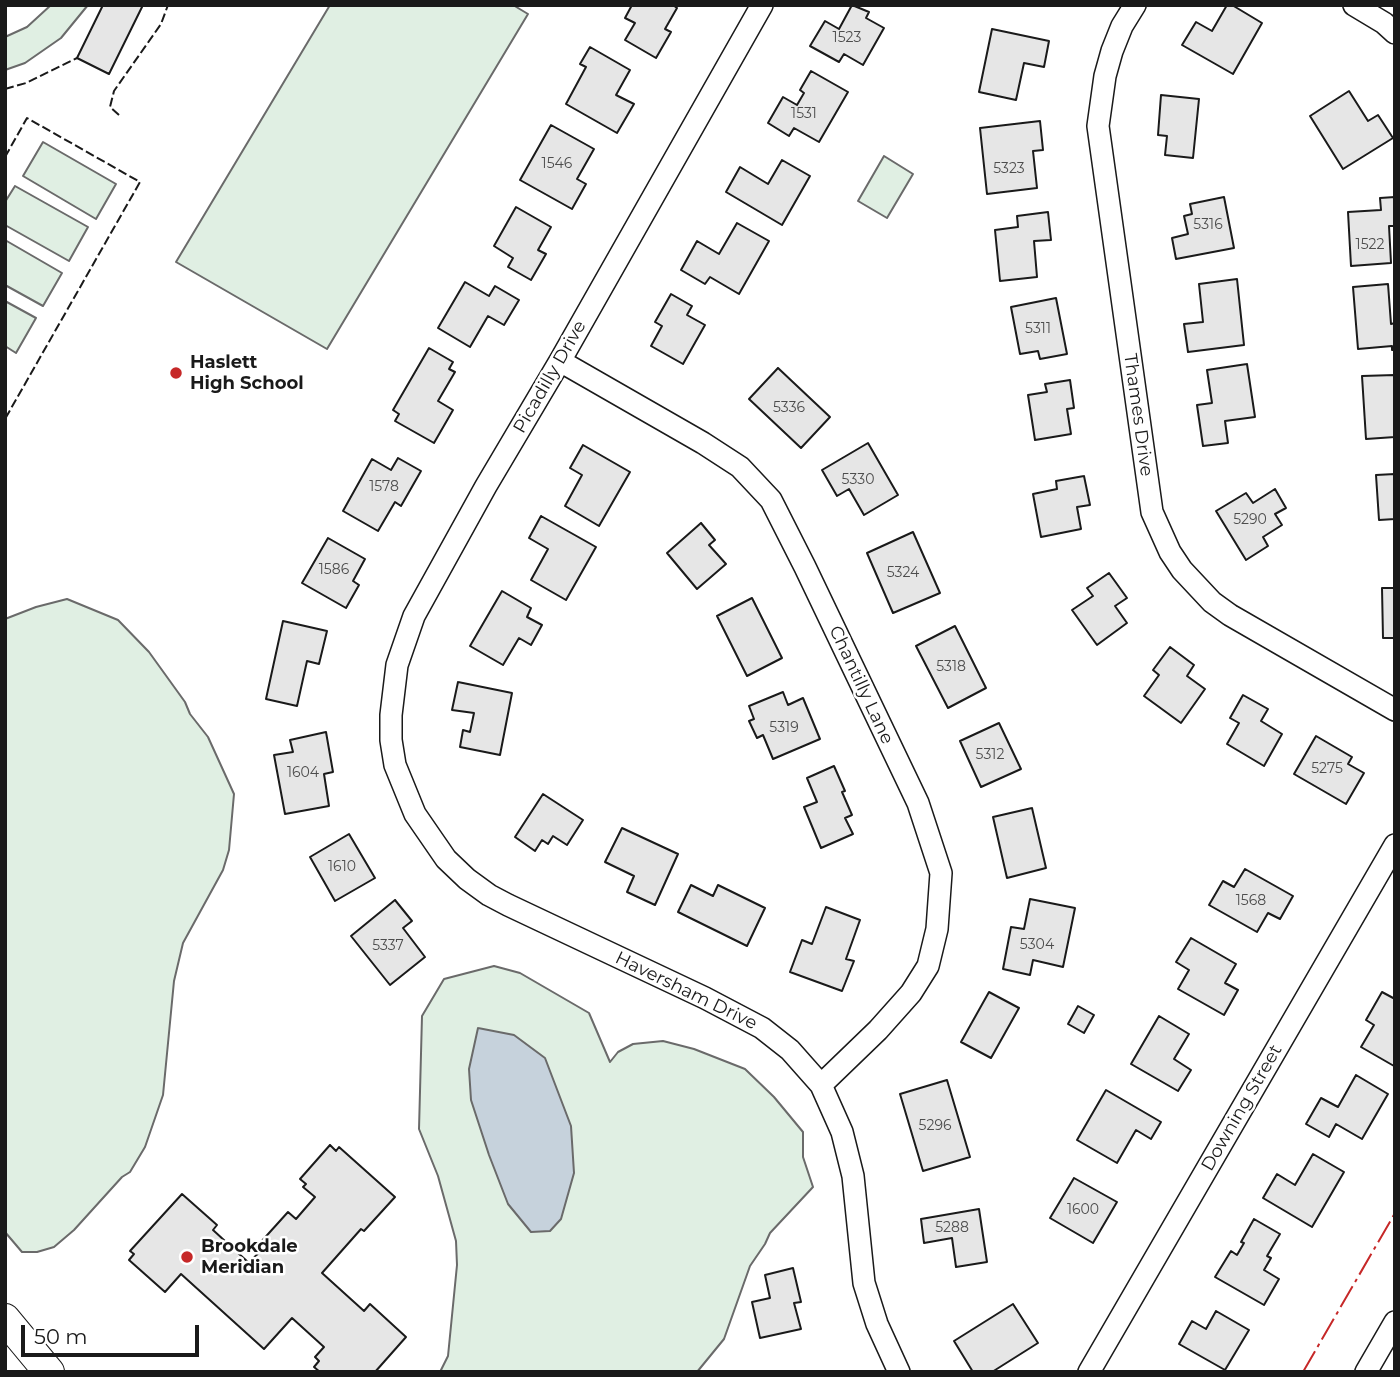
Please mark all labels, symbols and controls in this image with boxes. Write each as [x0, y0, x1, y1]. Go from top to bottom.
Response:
house number: 1523 [833, 30, 861, 46]
house number: 1531 [791, 106, 817, 122]
house number: 1546 [542, 156, 572, 172]
house number: 5323 [993, 161, 1025, 177]
house number: 5316 [1193, 217, 1223, 233]
house number: 1522 [1356, 237, 1384, 253]
street label: Picadilly Drive [509, 317, 591, 437]
house number: 5311 [1025, 321, 1051, 337]
place label: Haslett High School [190, 352, 304, 394]
street label: Thames Drive [1119, 352, 1157, 478]
marker: Haslett High School [168, 365, 184, 381]
house number: 5336 [773, 400, 805, 416]
house number: 5330 [842, 472, 874, 488]
house number: 1578 [369, 479, 399, 495]
house number: 5290 [1233, 512, 1267, 528]
house number: 1586 [319, 562, 349, 578]
house number: 5324 [887, 565, 919, 581]
street label: Chantilly Lane [824, 622, 898, 748]
house number: 5318 [936, 659, 966, 675]
house number: 5319 [769, 720, 799, 736]
house number: 5312 [976, 747, 1004, 763]
house number: 5275 [1311, 761, 1343, 777]
house number: 1604 [287, 765, 319, 781]
house number: 1610 [328, 859, 356, 875]
house number: 1568 [1236, 893, 1266, 909]
house number: 5304 [1020, 937, 1054, 953]
house number: 5337 [372, 938, 404, 954]
street label: Haversham Drive [612, 947, 760, 1035]
street label: Downing Street [1197, 1041, 1287, 1175]
house number: 5296 [919, 1118, 951, 1134]
house number: 1600 [1067, 1202, 1099, 1218]
house number: 5288 [935, 1220, 969, 1236]
place label: Brookdale Meridian [201, 1236, 298, 1278]
marker: Brookdale Meridian [179, 1249, 195, 1265]
scale bar [24, 1310, 203, 1354]
text: 50 m [34, 1324, 88, 1349]

